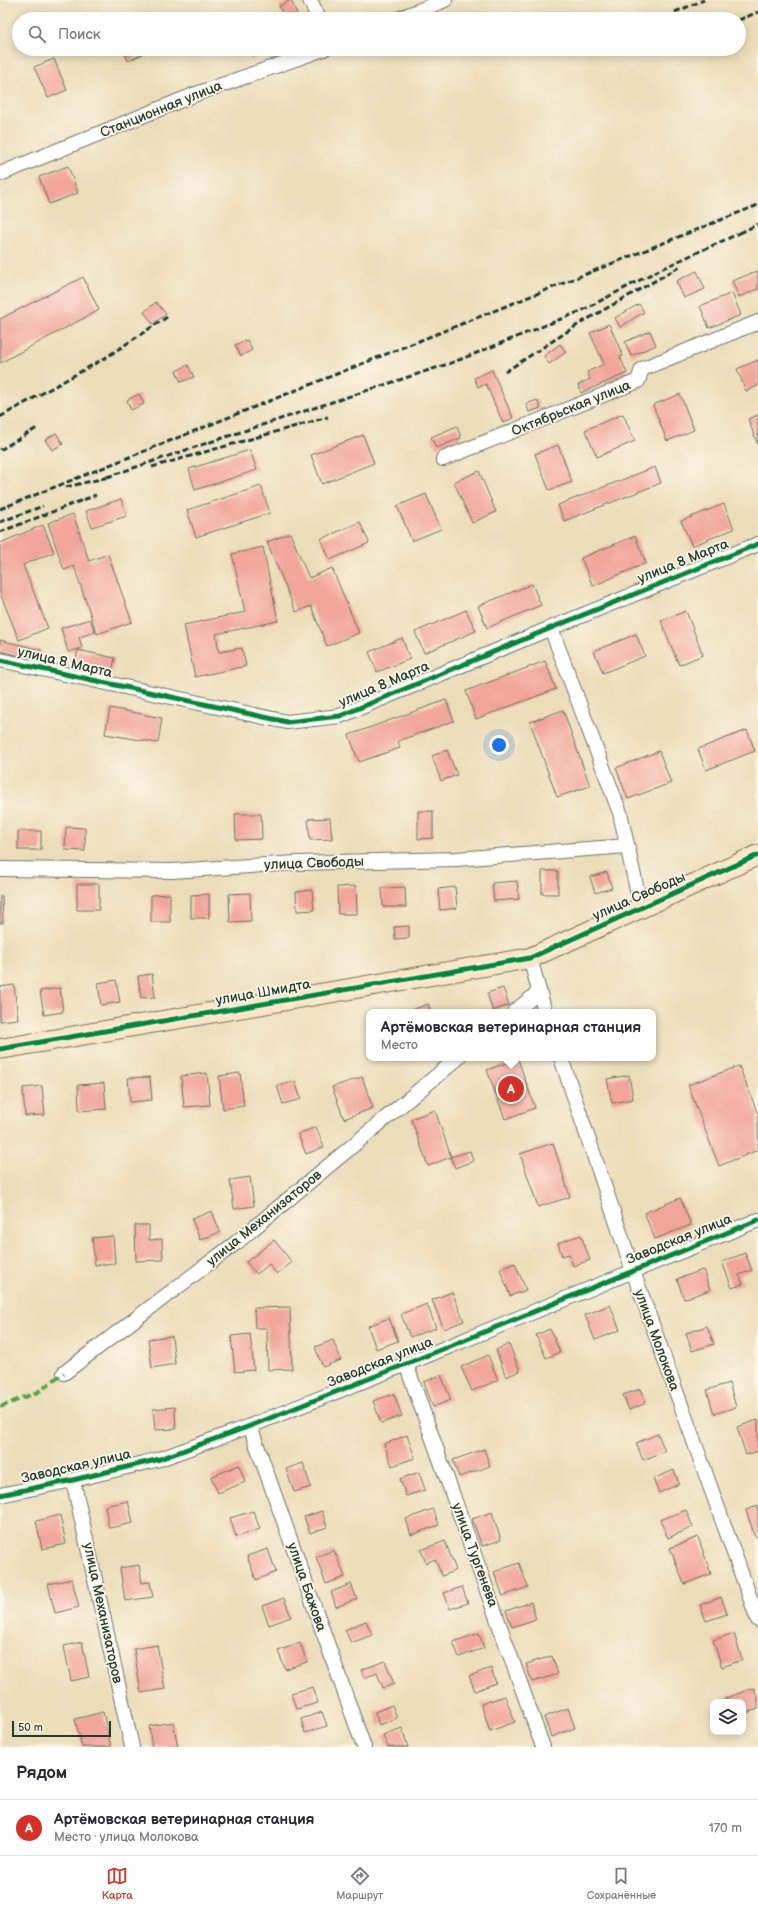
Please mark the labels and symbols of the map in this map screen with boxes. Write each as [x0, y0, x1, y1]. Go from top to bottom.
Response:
street label: Станционная улица [98, 77, 225, 141]
street label: Октябрьская улица [509, 376, 634, 440]
street label: улица 8 Марта [635, 535, 732, 587]
street label: улица 8 Марта [16, 643, 115, 681]
street label: улица 8 Марта [336, 657, 432, 711]
your location [489, 735, 509, 755]
street label: улица Свободы [264, 853, 364, 873]
street label: улица Свободы [590, 868, 688, 924]
street label: улица Шмидта [214, 975, 313, 1009]
pin: A [498, 1074, 524, 1104]
street label: улица Механизаторов [203, 1166, 326, 1270]
street label: Заводская улица [624, 1210, 735, 1268]
street label: улица Молокова [631, 1287, 683, 1394]
street label: Заводская улица [325, 1333, 436, 1391]
street label: Заводская улица [20, 1445, 133, 1487]
street label: улица Тургенева [448, 1501, 502, 1610]
street label: улица Бажова [284, 1540, 330, 1634]
street label: улица Механизаторов [80, 1541, 126, 1686]
scale bar [12, 1719, 111, 1738]

